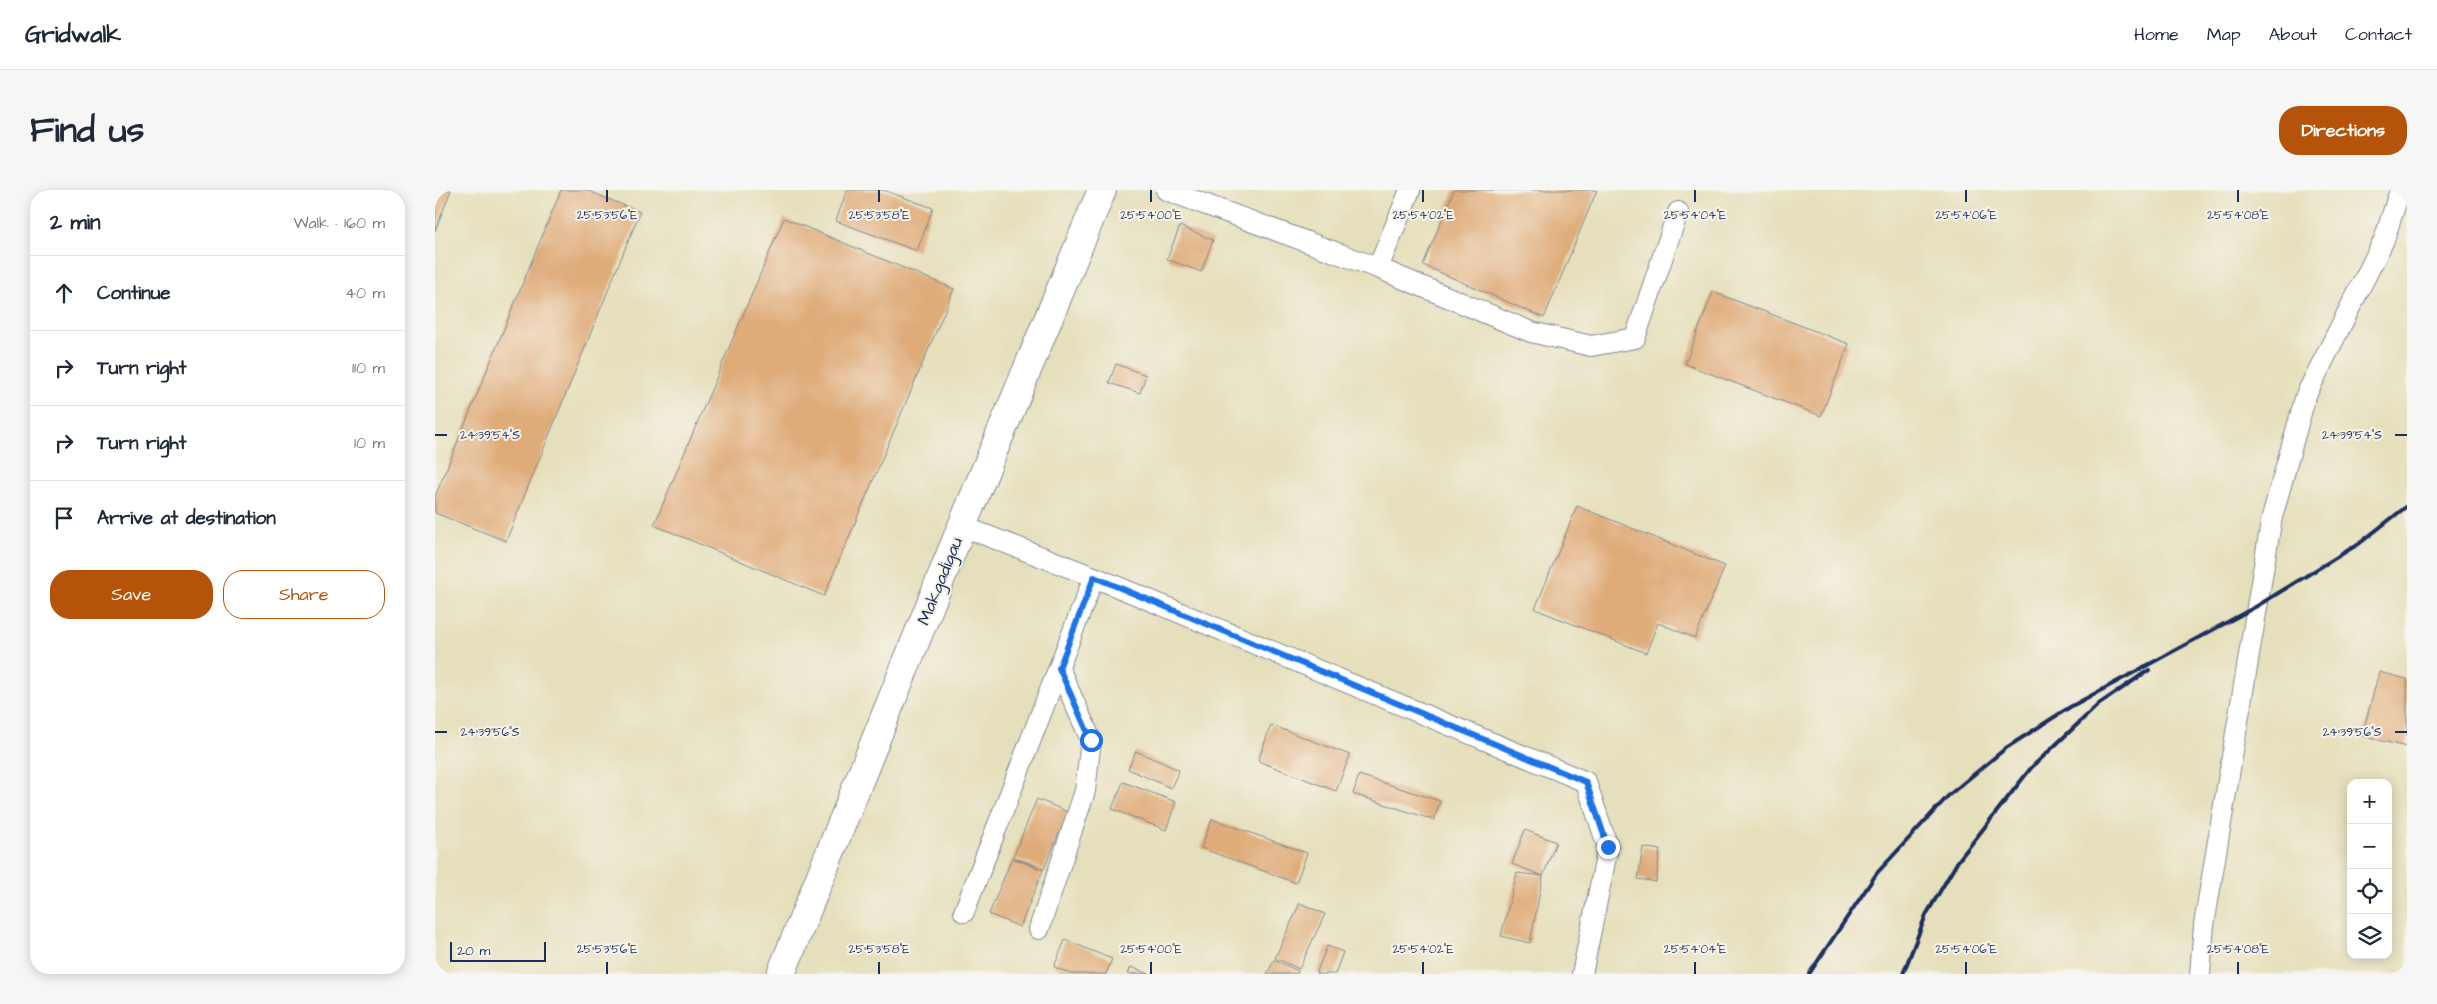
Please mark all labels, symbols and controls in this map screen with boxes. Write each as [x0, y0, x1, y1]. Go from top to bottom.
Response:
text: Gridwalk [25, 18, 121, 52]
text: Home [2134, 22, 2179, 47]
text: Map [2207, 22, 2241, 47]
text: About [2269, 22, 2317, 47]
text: Contact [2345, 22, 2412, 47]
text: Find us [30, 106, 144, 155]
button: Directions [2279, 106, 2407, 155]
text: 25°53'56"E [577, 207, 637, 224]
text: 25°53'58"E [849, 207, 909, 224]
text: 25°54'00"E [1120, 207, 1182, 224]
text: 25°54'02"E [1393, 207, 1453, 224]
text: 25°54'04"E [1664, 207, 1726, 224]
text: 25°54'06"E [1935, 207, 1997, 224]
text: 25°54'08"E [2207, 207, 2269, 224]
text: 2 min [50, 208, 100, 237]
text: Walk · 160 m [293, 212, 385, 234]
icon: ahead [50, 279, 78, 307]
text: Continue [97, 280, 171, 307]
text: 40 m [345, 282, 385, 304]
icon: right [50, 354, 78, 382]
text: Turn right [97, 355, 186, 382]
text: 110 m [352, 357, 385, 379]
text: 24°39'54"S [460, 427, 520, 444]
text: 24°39'54"S [2322, 427, 2382, 444]
icon: right [50, 429, 78, 457]
text: Turn right [97, 430, 186, 457]
text: 10 m [354, 432, 385, 454]
icon: arrive [50, 504, 78, 532]
text: Arrive at destination [97, 505, 276, 532]
street label: Makgadigau [911, 533, 970, 629]
button: Save [50, 570, 213, 619]
button: Share [223, 570, 385, 619]
text: 24°39'56"S [460, 724, 520, 741]
text: 24°39'56"S [2322, 724, 2382, 741]
route start [1080, 729, 1103, 752]
map controls [2347, 779, 2392, 959]
button: + [2347, 779, 2392, 824]
button: − [2347, 824, 2392, 869]
route end [1597, 836, 1620, 859]
button: locate [2347, 869, 2392, 914]
button: layers [2347, 914, 2392, 959]
scale bar [450, 939, 546, 962]
text: 20 m [457, 941, 490, 961]
text: 25°53'56"E [577, 941, 637, 958]
text: 25°53'58"E [849, 941, 909, 958]
text: 25°54'00"E [1120, 941, 1182, 958]
text: 25°54'02"E [1393, 941, 1453, 958]
text: 25°54'04"E [1664, 941, 1726, 958]
text: 25°54'06"E [1935, 941, 1997, 958]
text: 25°54'08"E [2207, 941, 2269, 958]

